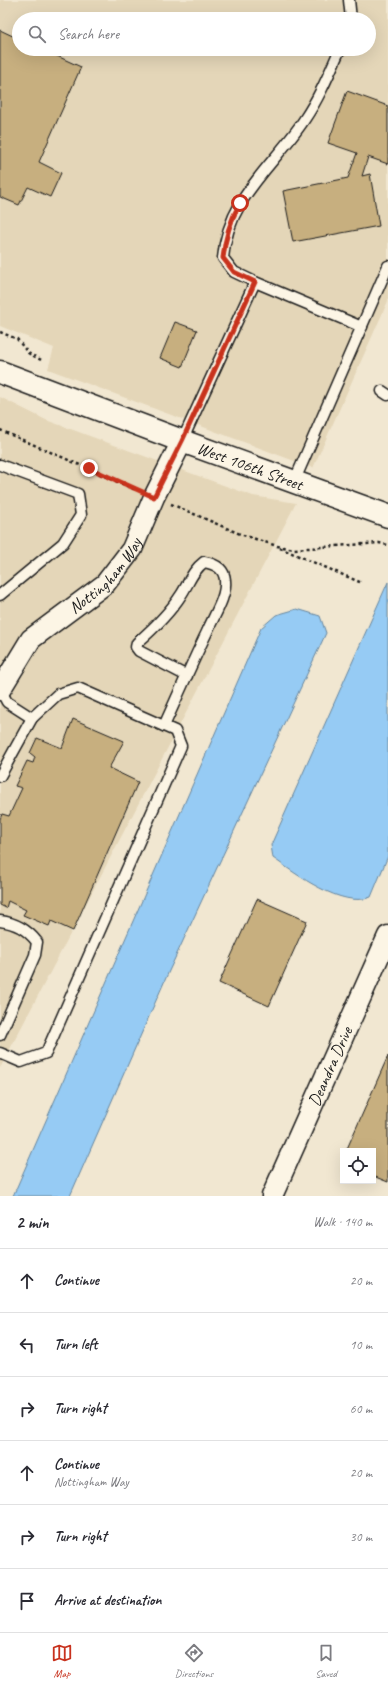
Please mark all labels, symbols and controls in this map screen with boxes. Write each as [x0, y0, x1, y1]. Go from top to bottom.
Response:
search box [12, 12, 376, 56]
icon: search [26, 23, 48, 45]
text: Search here [58, 25, 119, 44]
route start [231, 194, 249, 212]
street label: West 106th Street [194, 437, 308, 495]
route end [80, 459, 98, 477]
street label: Nottingham Way [64, 534, 146, 618]
street label: Deandra Drive [303, 1022, 357, 1109]
map controls [340, 1148, 376, 1184]
button: locate [340, 1148, 376, 1184]
text: 2 min [16, 1212, 49, 1233]
text: Walk · 140 m [313, 1214, 372, 1230]
icon: ahead [16, 1270, 38, 1292]
text: Continue [54, 1271, 99, 1290]
text: 20 m [350, 1273, 372, 1289]
icon: left [16, 1334, 38, 1356]
text: Turn left [54, 1335, 97, 1354]
text: 10 m [350, 1337, 372, 1353]
icon: right [16, 1398, 38, 1420]
text: Turn right [54, 1399, 107, 1418]
text: 60 m [350, 1401, 372, 1417]
text: Continue [54, 1455, 99, 1474]
icon: ahead [16, 1462, 38, 1484]
text: 20 m [350, 1465, 372, 1481]
text: Nottingham Way [54, 1474, 129, 1490]
icon: right [16, 1526, 38, 1548]
text: Turn right [54, 1527, 107, 1546]
text: 30 m [350, 1529, 372, 1545]
icon: arrive [16, 1590, 38, 1612]
text: Arrive at destination [54, 1591, 161, 1610]
tab: Map [51, 1642, 73, 1680]
tab: Directions [175, 1642, 213, 1680]
tab: Saved [315, 1642, 337, 1680]

